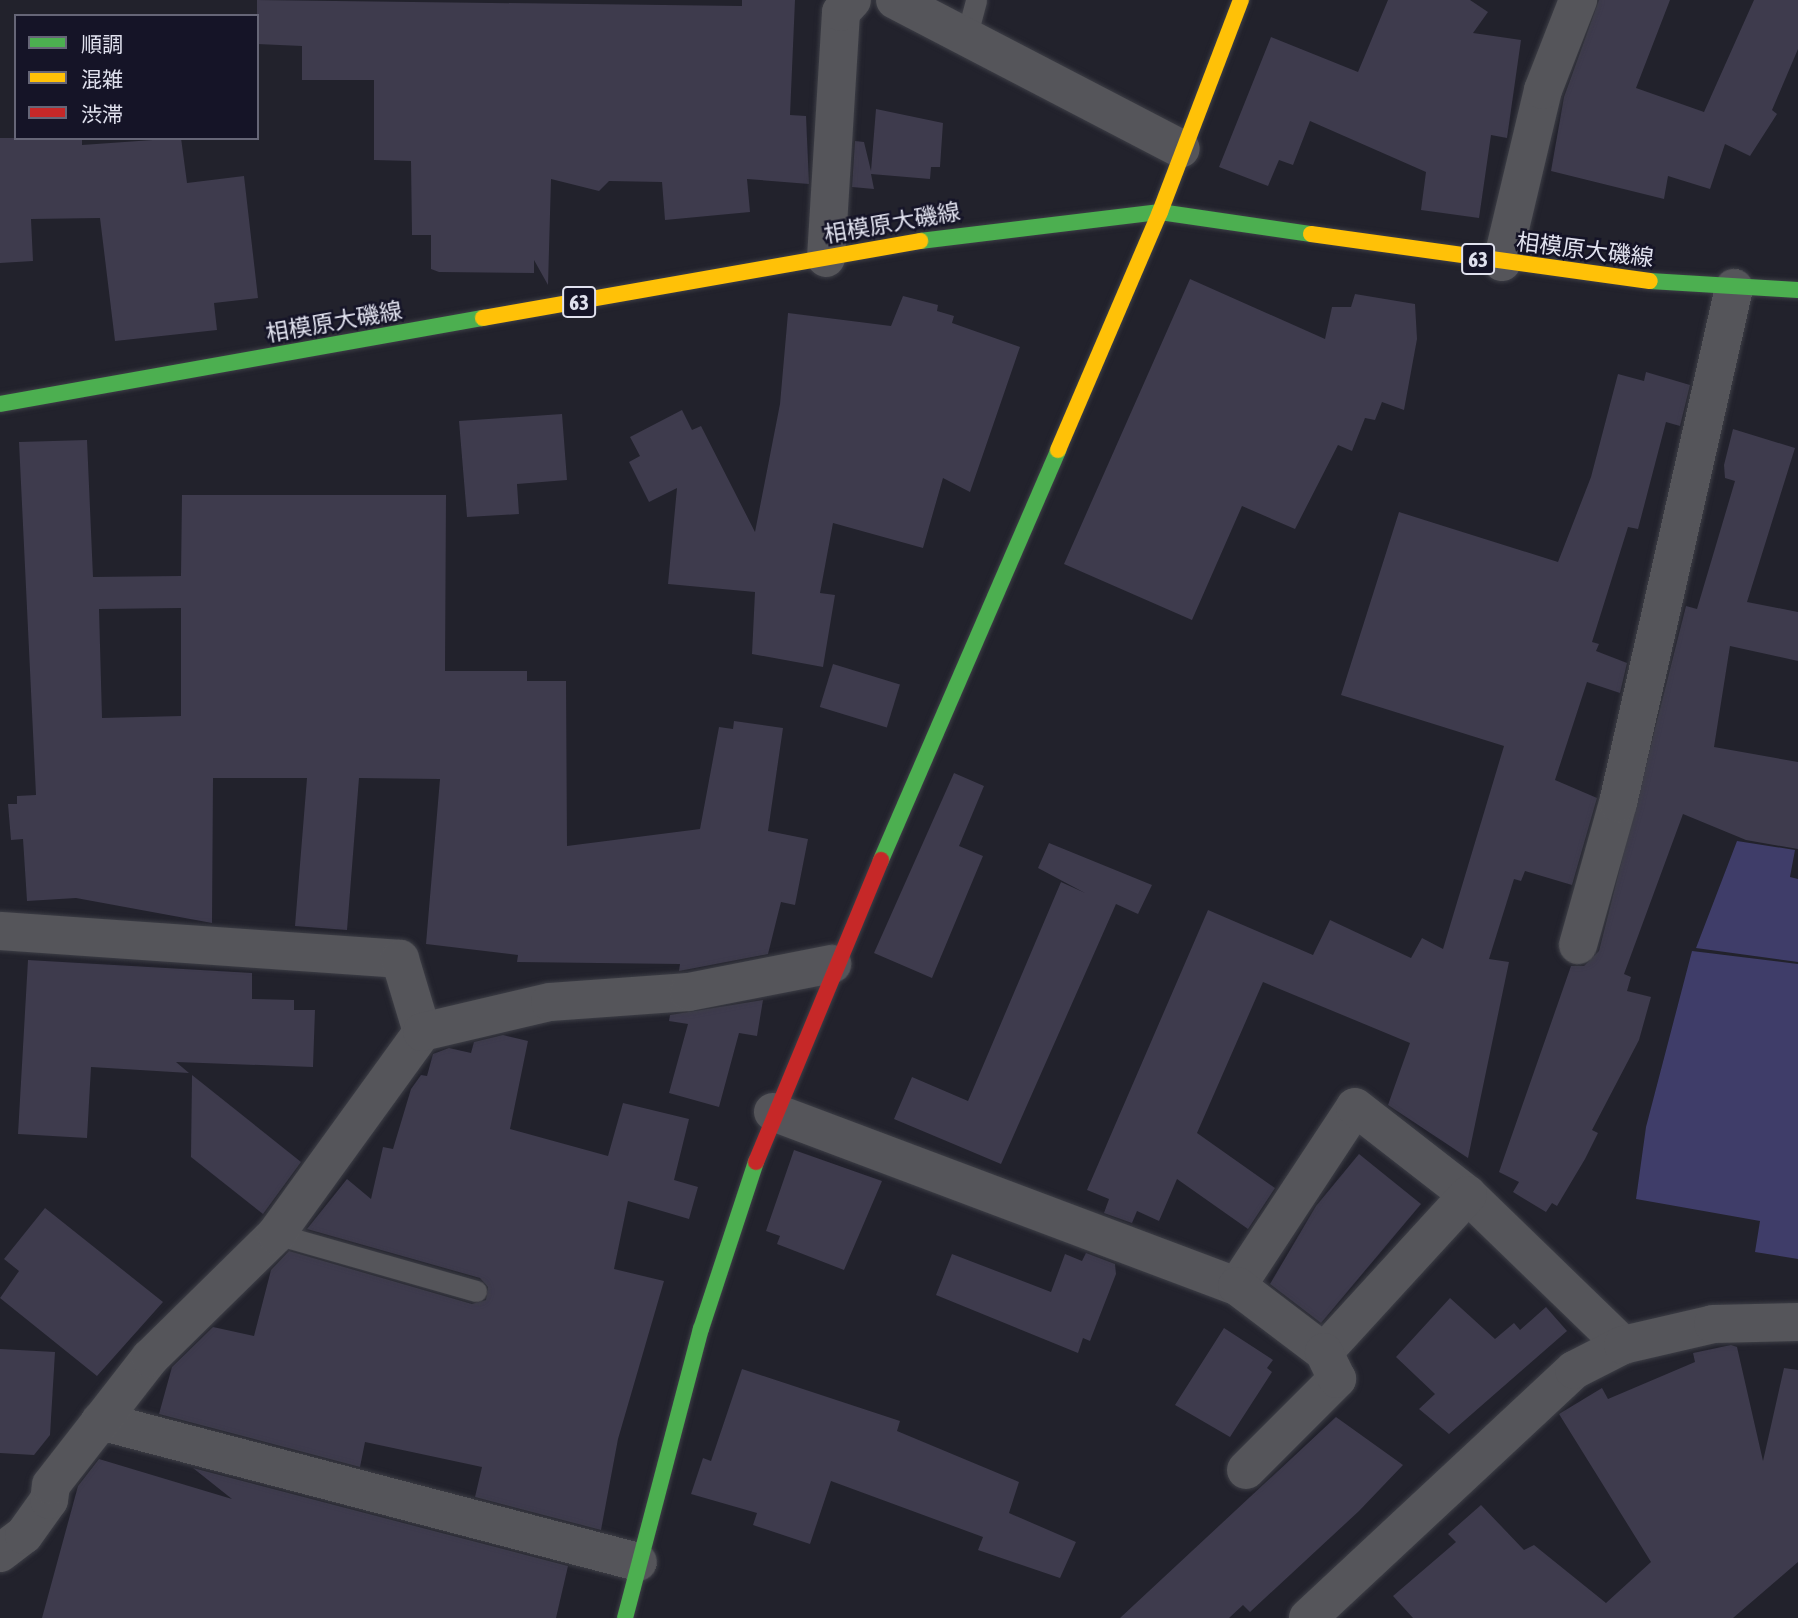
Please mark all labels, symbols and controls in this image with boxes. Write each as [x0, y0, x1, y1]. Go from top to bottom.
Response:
legend [14, 14, 259, 140]
text: 順調 [81, 32, 123, 56]
text: 混雑 [81, 67, 123, 91]
text: 渋滞 [81, 102, 123, 126]
street label: 相模原大磯線 [822, 197, 962, 249]
street label: 相模原大磯線 [1515, 228, 1655, 272]
road number: 63 [1460, 242, 1496, 276]
road number: 63 [562, 284, 596, 320]
street label: 相模原大磯線 [264, 296, 404, 348]

